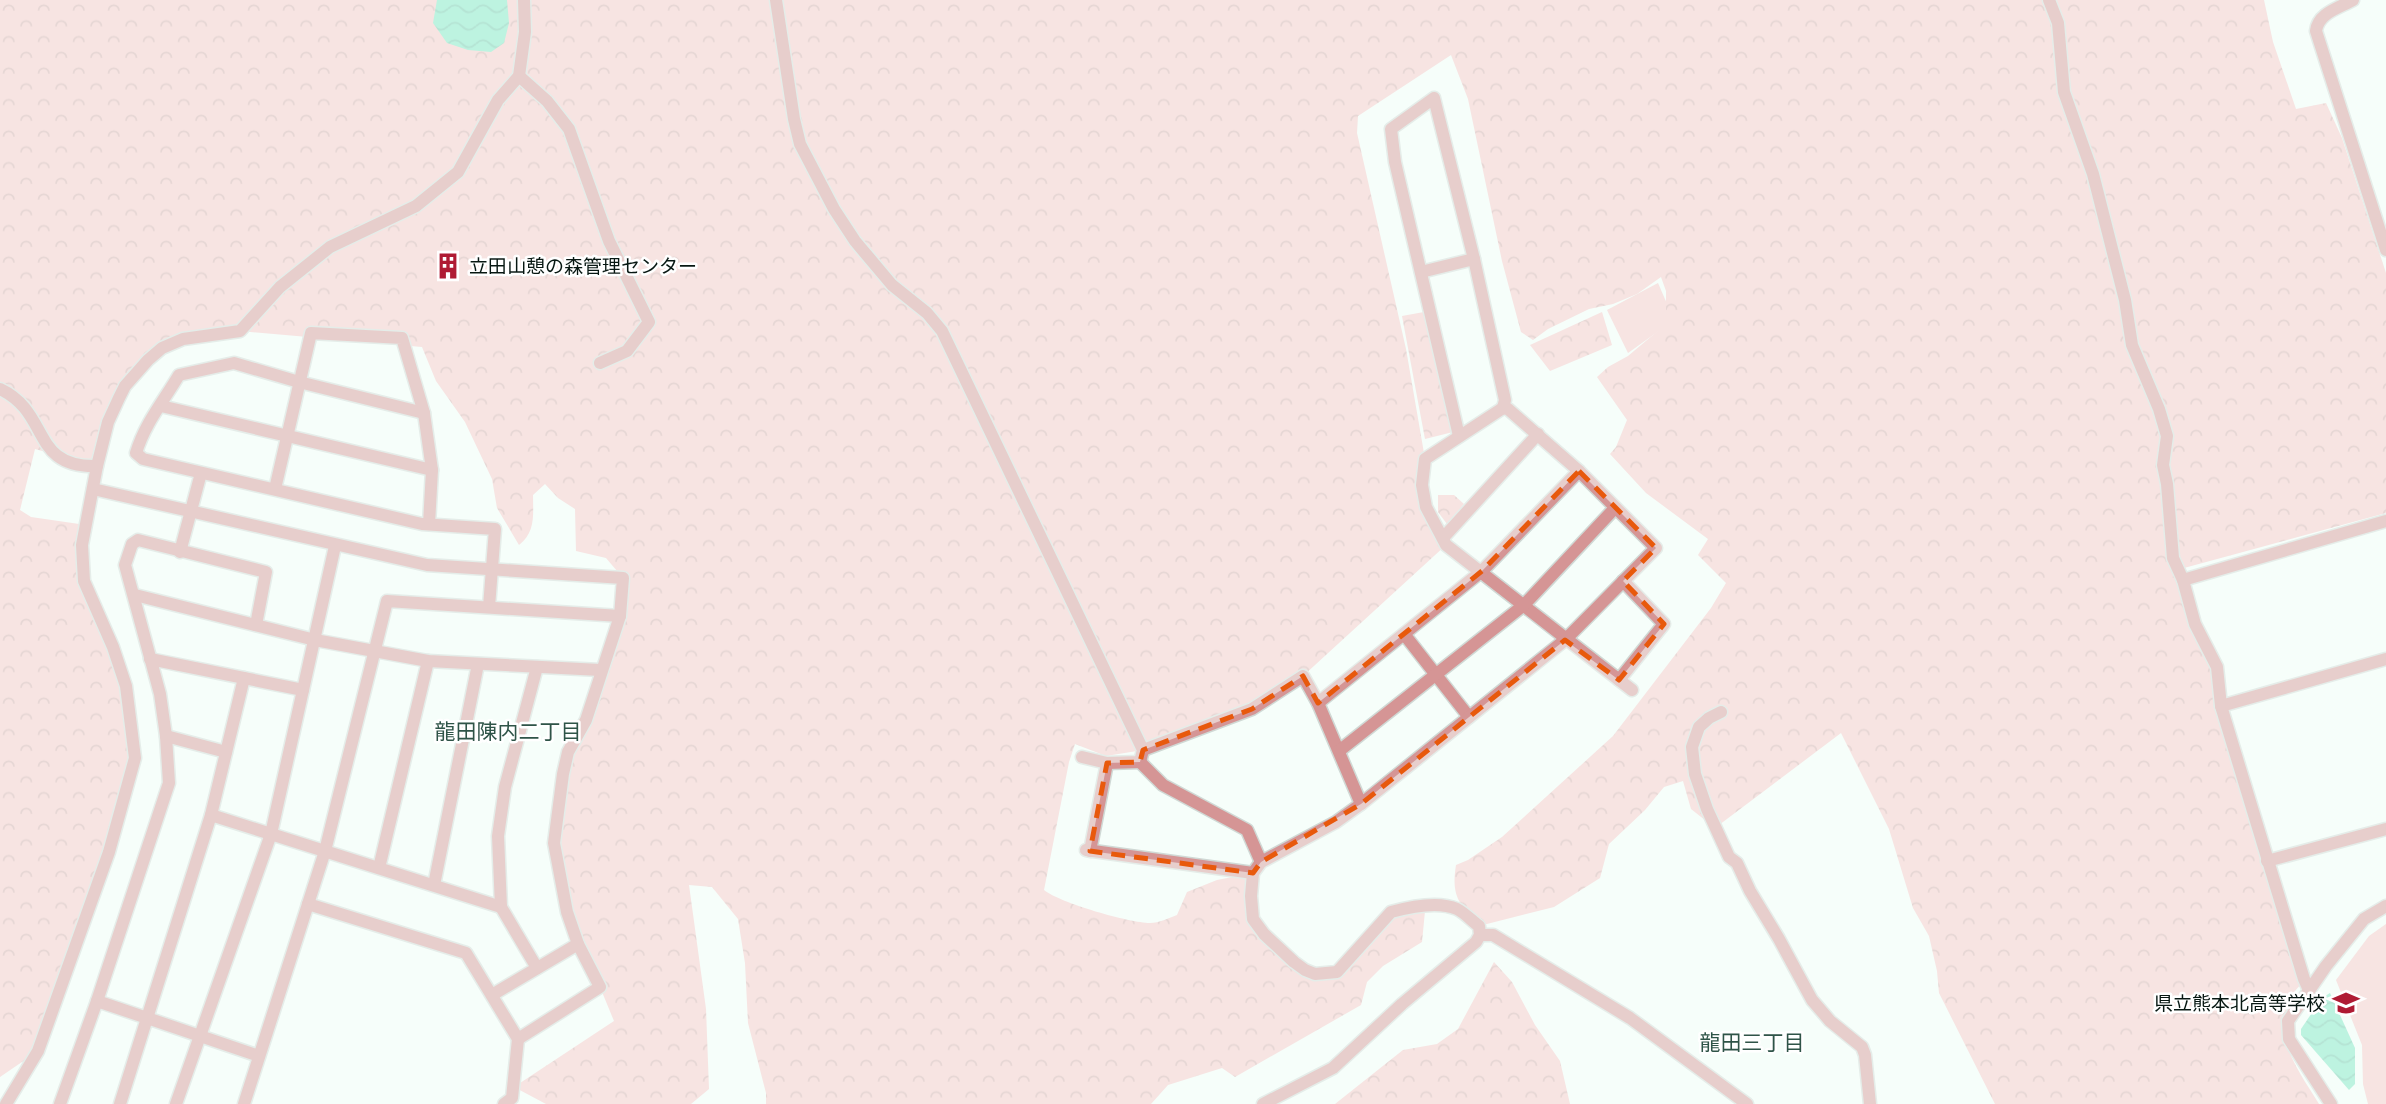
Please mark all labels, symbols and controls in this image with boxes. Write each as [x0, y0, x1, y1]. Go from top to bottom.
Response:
building icon: 立田山憩の森管理センター [433, 251, 463, 281]
place label: 立田山憩の森管理センター [469, 253, 697, 279]
district label: 龍田陳内二丁目 [435, 717, 582, 746]
school or university icon: 県立熊本北高等学校 [2331, 988, 2361, 1018]
place label: 県立熊本北高等学校 [2154, 990, 2325, 1016]
district label: 龍田三丁目 [1700, 1028, 1805, 1057]

